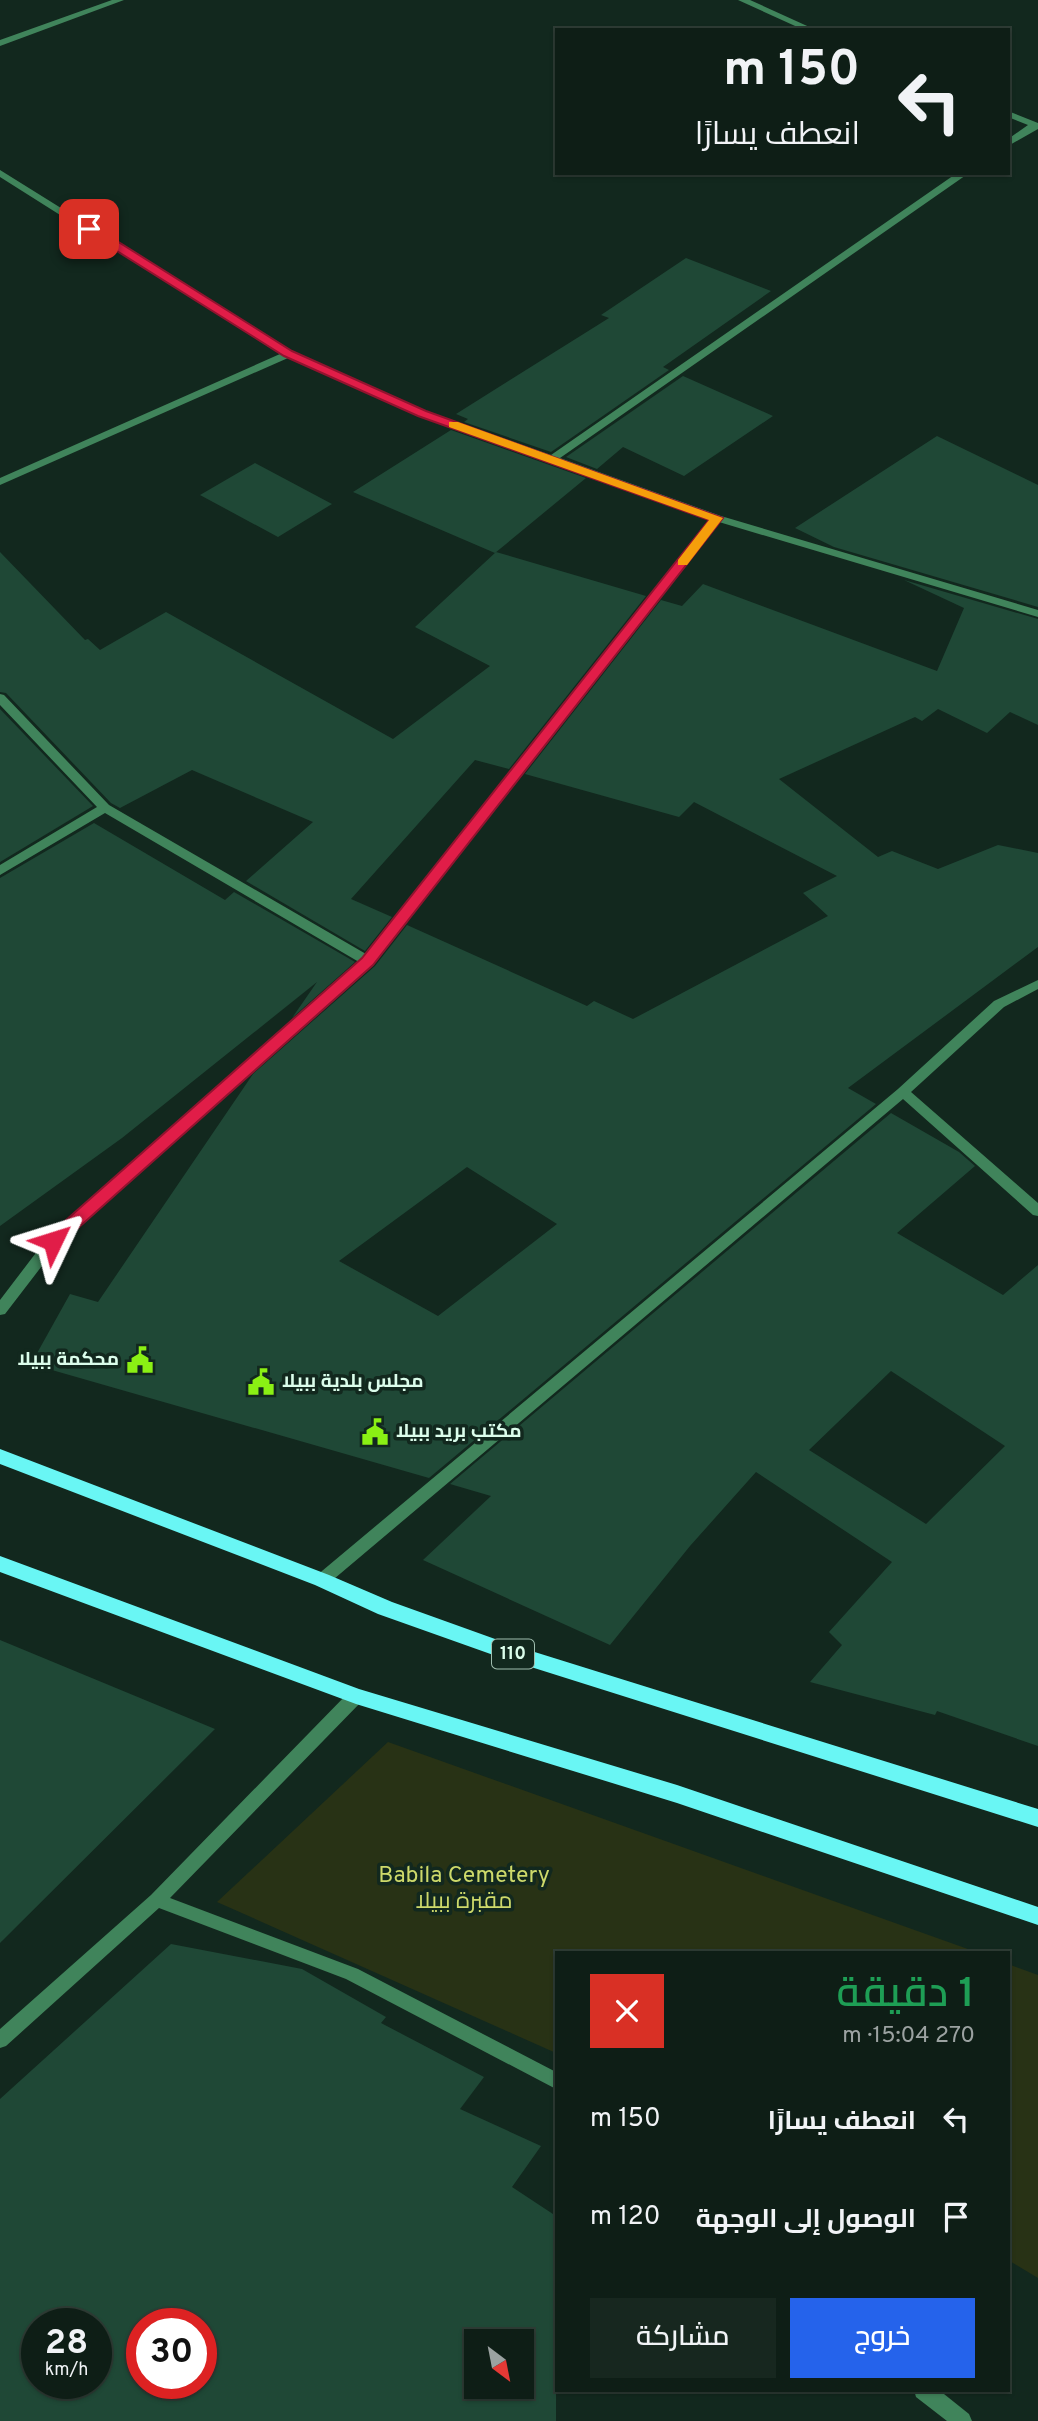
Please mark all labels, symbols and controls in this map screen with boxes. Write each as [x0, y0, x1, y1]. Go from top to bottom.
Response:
text: 150 m [723, 41, 860, 103]
icon: left [884, 56, 975, 147]
text: انعطف يسارًا [695, 116, 860, 156]
pin [59, 199, 119, 259]
icon: arrive [70, 210, 108, 248]
position arrow [16, 1204, 90, 1278]
public building icon: محكمة ببيلا [125, 1345, 155, 1375]
place label: محكمة ببيلا [17, 1348, 119, 1372]
public building icon: مجلس بلدية ببيلا [246, 1367, 276, 1397]
place label: مجلس بلدية ببيلا [282, 1370, 424, 1394]
public building icon: مكتب بريد ببيلا [360, 1417, 390, 1447]
place label: مكتب بريد ببيلا [396, 1420, 522, 1444]
road number: 110 [492, 1639, 534, 1668]
park label: Babila Cemetery مقبرة ببيلا [378, 1862, 550, 1917]
text: 1 دقيقة [836, 1969, 975, 2022]
button: close [590, 1974, 664, 2048]
text: 270 m · 15:04 [842, 2022, 975, 2051]
icon: left [937, 2100, 975, 2138]
text: 150 m [590, 2103, 661, 2136]
text: انعطف يسارًا [768, 2106, 916, 2139]
icon: arrive [937, 2198, 975, 2236]
text: 120 m [590, 2201, 660, 2234]
text: الوصول إلى الوجهة [696, 2204, 916, 2237]
button: مشاركة [590, 2298, 776, 2378]
button: خروج [790, 2298, 975, 2378]
speed limit sign: 30 [126, 2308, 217, 2399]
text: 28 [45, 2322, 88, 2366]
north arrow [464, 2329, 534, 2399]
map controls [464, 2329, 534, 2399]
text: km/h [45, 2359, 88, 2382]

